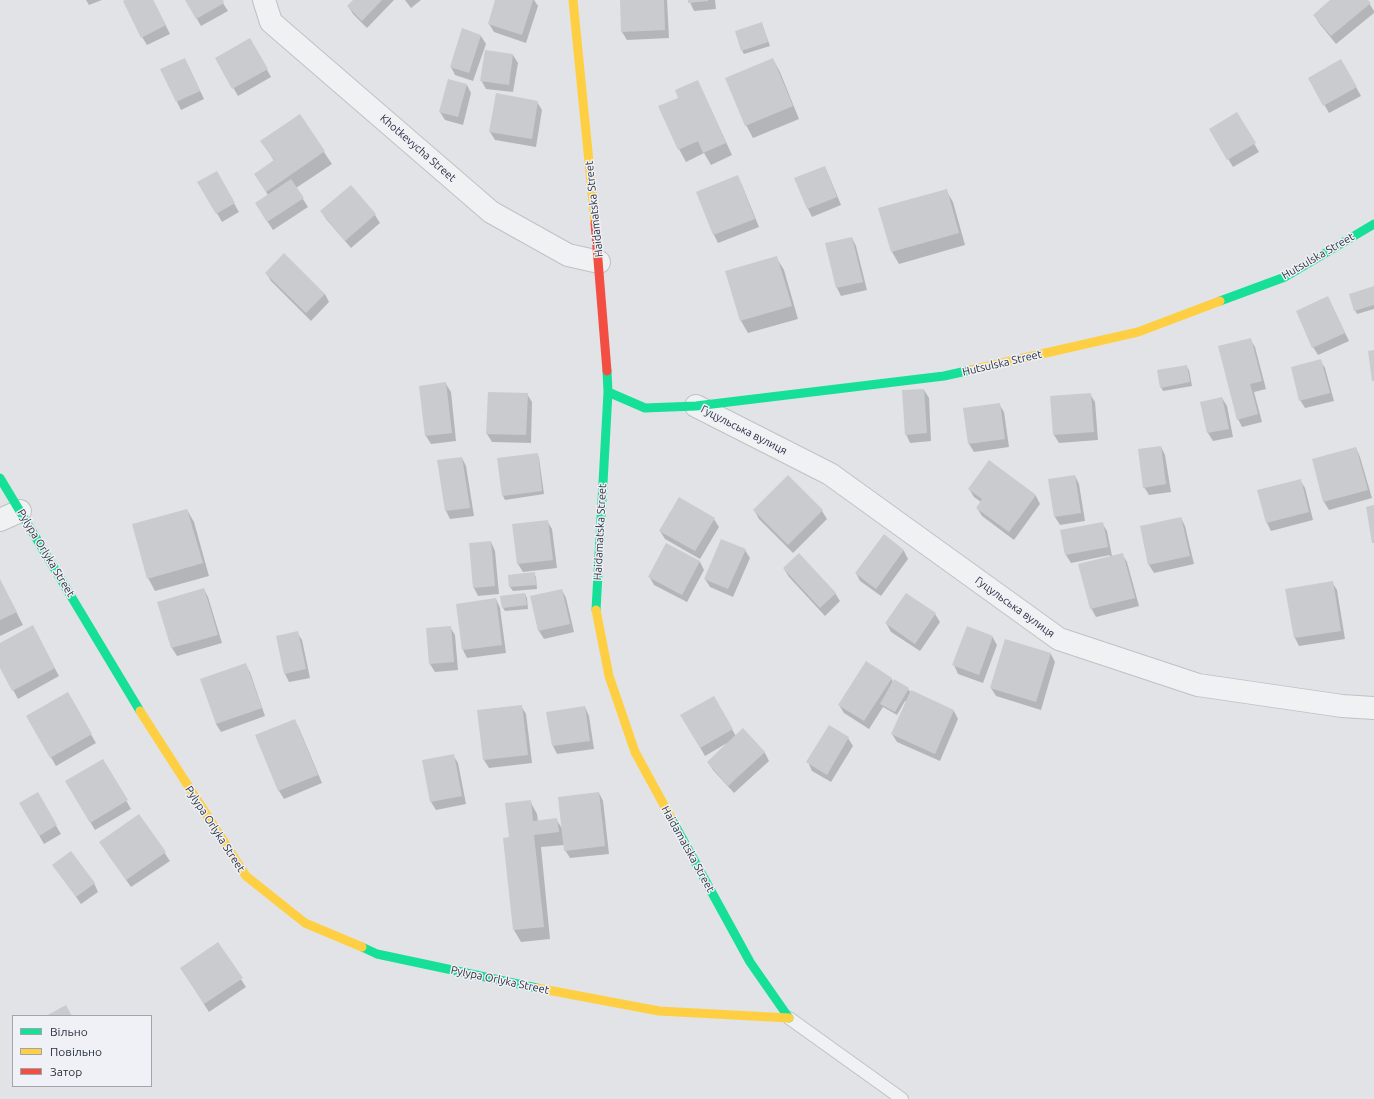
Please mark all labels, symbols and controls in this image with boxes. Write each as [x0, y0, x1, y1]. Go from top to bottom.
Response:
street label: Khotkevycha Street [377, 111, 459, 185]
street label: Haidamatska Street [582, 160, 606, 258]
street label: Hutsulska Street [1279, 230, 1357, 282]
street label: Hutsulska Street [961, 347, 1043, 379]
street label: Гуцульська вулиця [699, 402, 789, 458]
street label: Haidamatska Street [591, 483, 609, 581]
street label: Pylypa Orlyka Street [15, 507, 77, 599]
street label: Гуцульська вулиця [973, 574, 1057, 640]
street label: Pylypa Orlyka Street [182, 783, 248, 875]
street label: Haidamatska Street [659, 803, 717, 895]
street label: Pylypa Orlyka Street [450, 963, 550, 997]
legend [12, 1015, 152, 1087]
text: Вільно [50, 1025, 88, 1038]
text: Повільно [50, 1045, 102, 1058]
text: Затор [50, 1065, 82, 1078]

